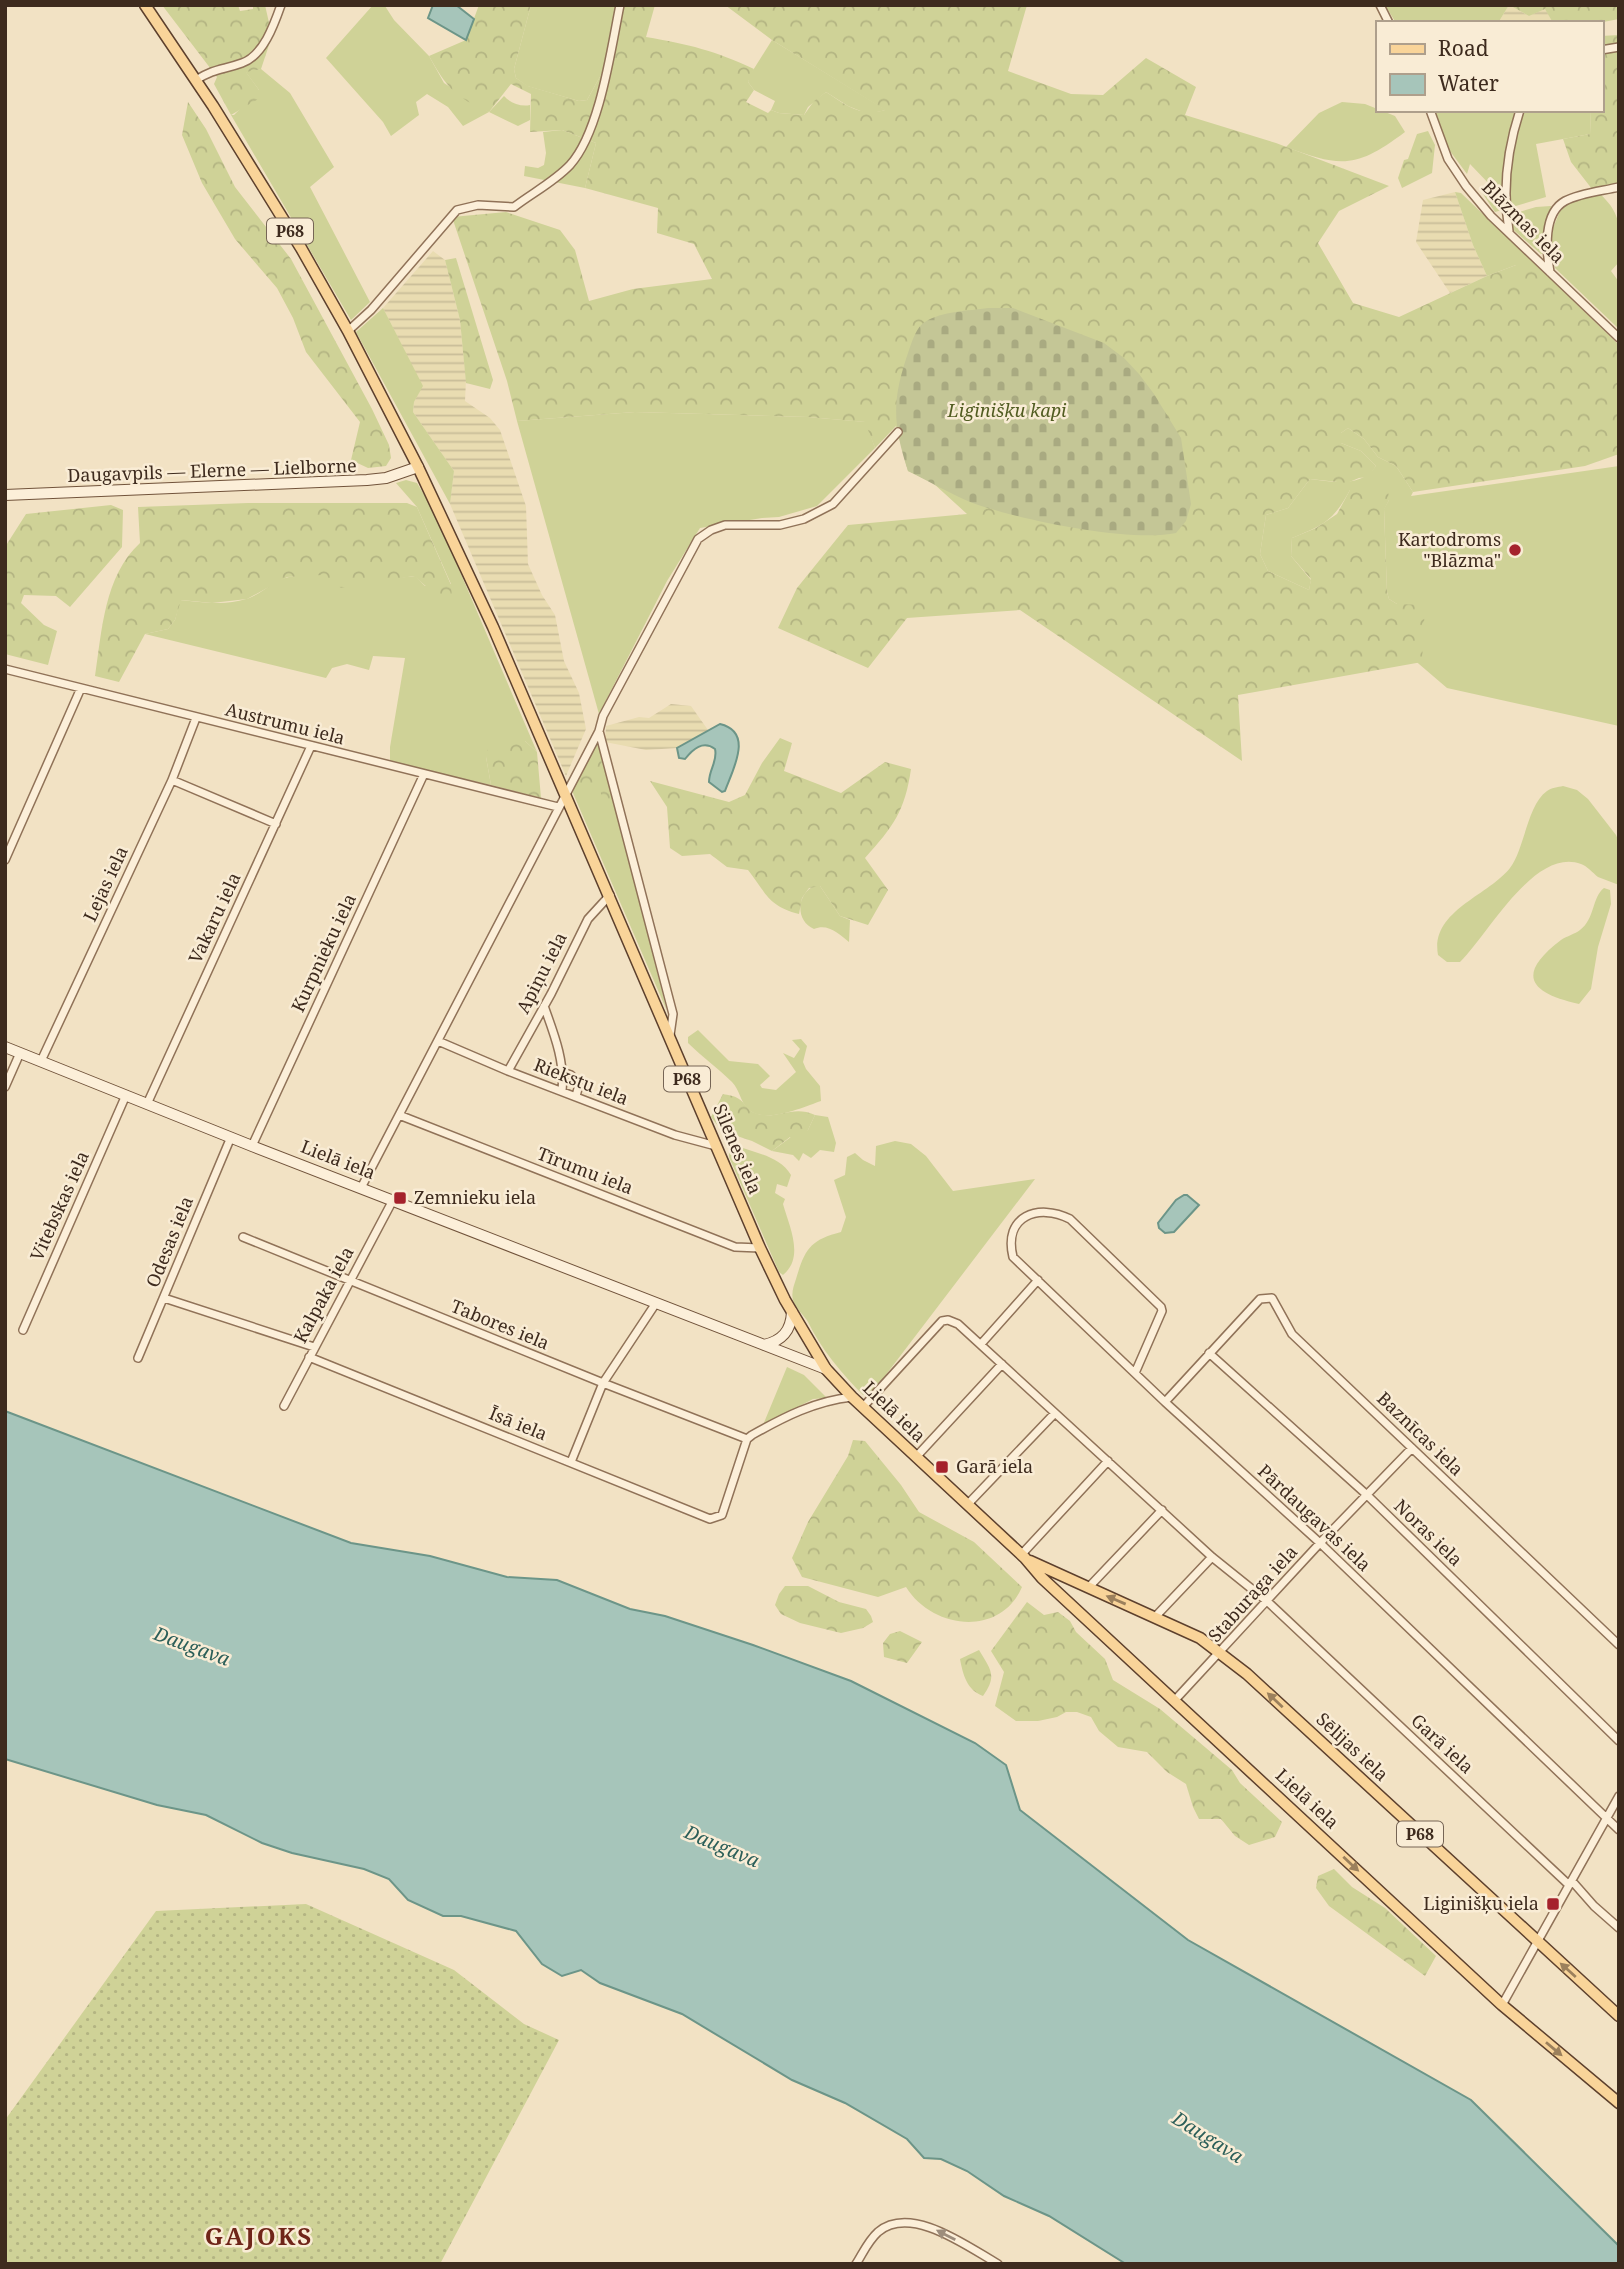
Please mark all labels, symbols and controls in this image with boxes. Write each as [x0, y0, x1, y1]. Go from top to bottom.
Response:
legend [1376, 21, 1603, 112]
text: Road [1438, 34, 1489, 62]
text: Water [1438, 69, 1499, 97]
street label: Blāzmas iela [1477, 175, 1570, 268]
road number: P68 [267, 218, 313, 244]
park label: Liginišķu kapi [947, 398, 1067, 422]
street label: Daugavpils — Elerne — Lielborne [67, 453, 357, 487]
place label: Kartodroms "Blāzma" [1398, 527, 1501, 572]
marker: Kartodroms "Blāzma" [1507, 542, 1523, 558]
street label: Austrumu iela [223, 697, 348, 749]
street label: Lejas iela [77, 842, 133, 925]
street label: Vakaru iela [183, 868, 246, 967]
street label: Kurpnieku iela [285, 890, 361, 1016]
street label: Apiņu iela [510, 928, 572, 1017]
street label: Riekstu iela [531, 1052, 632, 1110]
road number: P68 [664, 1066, 710, 1092]
street label: Silenes iela [708, 1100, 768, 1197]
street label: Lielā iela [298, 1134, 379, 1184]
street label: Tīrumu iela [534, 1141, 637, 1199]
street label: Vitebskas iela [24, 1147, 94, 1264]
place label: Zemnieku iela [414, 1185, 536, 1209]
marker: Zemnieku iela [392, 1190, 408, 1206]
street label: Odesas iela [140, 1193, 198, 1291]
street label: Kalpaka iela [288, 1242, 359, 1347]
street label: Tabores iela [448, 1293, 553, 1355]
street label: Lielā iela [858, 1376, 931, 1447]
street label: Baznīcas iela [1372, 1386, 1469, 1481]
street label: Īsā iela [486, 1401, 551, 1446]
place label: Garā iela [956, 1454, 1033, 1478]
marker: Garā iela [934, 1459, 950, 1475]
street label: Pārdaugavas iela [1253, 1459, 1376, 1576]
street label: Noras iela [1389, 1494, 1468, 1571]
street label: Staburaga iela [1202, 1540, 1302, 1647]
one-way arrow [1106, 1595, 1127, 1606]
water label: Daugava [150, 1620, 234, 1672]
one-way arrow [1267, 1692, 1284, 1708]
street label: Sēlijas iela [1312, 1707, 1394, 1786]
street label: Garā iela [1406, 1708, 1479, 1778]
street label: Lielā iela [1271, 1763, 1344, 1834]
water label: Daugava [680, 1818, 763, 1873]
road number: P68 [1397, 1822, 1443, 1846]
one-way arrow [1342, 1855, 1359, 1872]
place label: Liginišķu iela [1423, 1891, 1539, 1915]
marker: Liginišķu iela [1545, 1896, 1561, 1912]
one-way arrow [1560, 1963, 1577, 1979]
one-way arrow [1545, 2041, 1563, 2056]
water label: Daugava [1167, 2105, 1248, 2169]
district label: GAJOKS [205, 2219, 313, 2252]
one-way arrow [936, 2230, 956, 2241]

